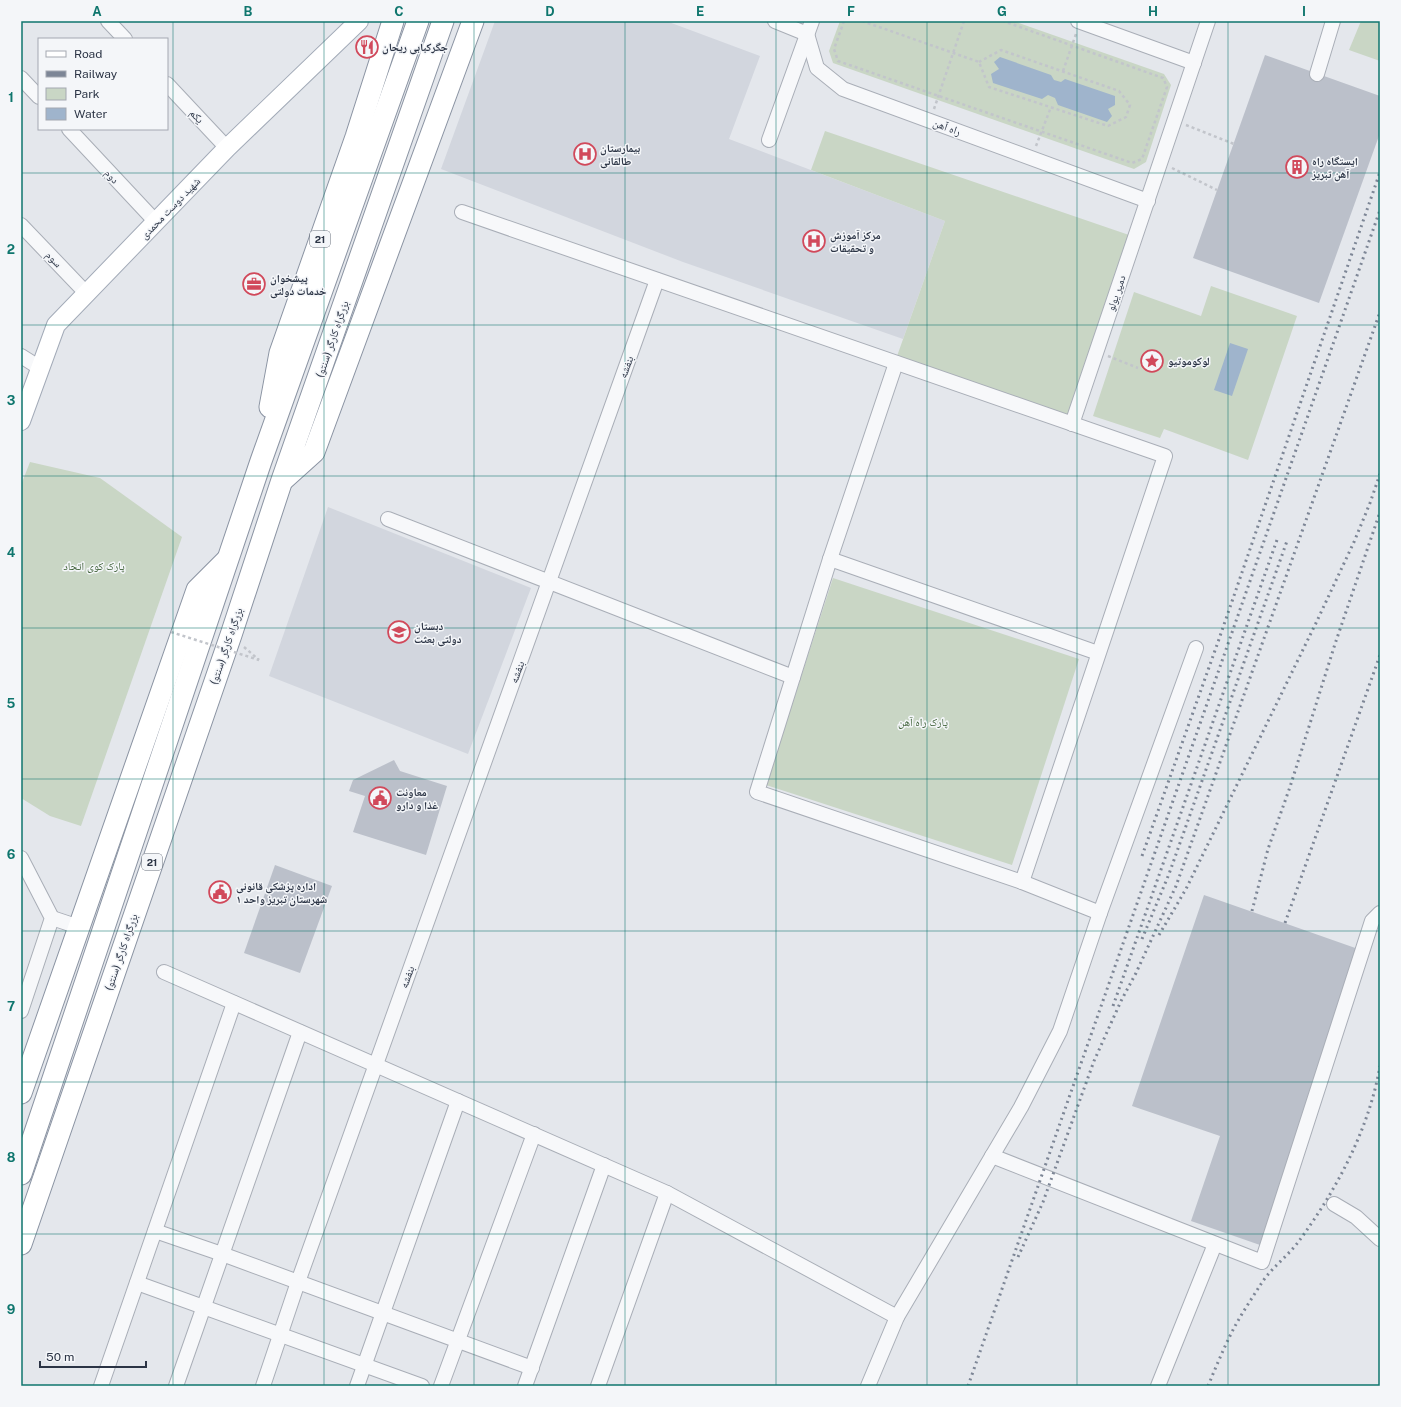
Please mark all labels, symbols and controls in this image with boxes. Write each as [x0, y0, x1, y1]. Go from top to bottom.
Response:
text: A [92, 4, 102, 19]
text: B [244, 4, 253, 19]
text: C [394, 4, 404, 19]
text: D [545, 4, 555, 19]
text: E [696, 4, 704, 19]
text: F [847, 4, 855, 19]
text: G [997, 4, 1007, 19]
text: H [1148, 4, 1158, 19]
text: I [1302, 4, 1306, 19]
restaurant icon: جگرکبابی ریحان [354, 34, 380, 60]
legend [38, 38, 168, 130]
place label: جگرکبابی ریحان [382, 41, 448, 55]
text: Road [74, 47, 102, 61]
text: Railway [74, 67, 118, 81]
text: Park [74, 87, 100, 101]
text: 1 [8, 90, 14, 105]
text: Water [74, 107, 108, 121]
street label: یکم [186, 107, 207, 127]
street label: راه آهن [931, 116, 963, 138]
hospital icon: بیمارستان طالقانی [572, 141, 598, 167]
place label: بیمارستان طالقانی [600, 142, 640, 169]
building icon: ایستگاه راه آهن تبریز [1284, 154, 1310, 180]
place label: ایستگاه راه آهن تبریز [1311, 155, 1358, 182]
street label: دوم [102, 166, 122, 187]
street label: شهید دوست محمدی [138, 175, 203, 242]
hospital icon: مرکز آموزش و تحقیقات [801, 228, 827, 254]
place label: مرکز آموزش و تحقیقات [830, 229, 881, 255]
road number: 21 [310, 231, 330, 247]
text: 2 [7, 242, 15, 257]
street label: سوم [43, 248, 64, 270]
office icon: پیشخوان خدمات دولتی [241, 271, 267, 297]
place label: پیشخوان خدمات دولتی [270, 272, 326, 299]
street label: دمیر یولو [1104, 273, 1128, 313]
street label: بزرگراه کارگر (سنتو) [313, 299, 351, 379]
place icon: لوکوموتیو [1139, 348, 1165, 374]
street label: بنفشه [616, 354, 636, 380]
place label: لوکوموتیو [1168, 355, 1210, 368]
text: 3 [7, 393, 16, 408]
text: 4 [7, 545, 16, 560]
park label: پارک کوی اتحاد [63, 560, 125, 573]
street label: بزرگراه کارگر (سنتو) [207, 606, 245, 686]
school or university icon: دبستان دولتی بعثت [386, 619, 412, 645]
place label: دبستان دولتی بعثت [414, 620, 462, 647]
street label: بنفشه [507, 659, 527, 685]
text: 5 [7, 696, 16, 711]
park label: پارک راه آهن [898, 716, 948, 729]
public building icon: معاونت غذا و دارو [367, 785, 393, 811]
place label: معاونت غذا و دارو [396, 786, 438, 812]
text: 6 [7, 847, 16, 862]
road number: 21 [142, 854, 162, 870]
public building icon: اداره پزشکی قانونی شهرستان تبریز واحد ۱ [207, 879, 233, 905]
place label: اداره پزشکی قانونی شهرستان تبریز واحد ۱ [236, 880, 328, 907]
street label: بزرگراه کارگر (سنتو) [102, 912, 140, 992]
street label: بنفشه [397, 964, 417, 990]
text: 7 [7, 999, 15, 1014]
text: 8 [7, 1150, 16, 1165]
text: 9 [7, 1302, 15, 1317]
scale bar [40, 1343, 146, 1369]
text: 50 m [46, 1350, 74, 1364]

